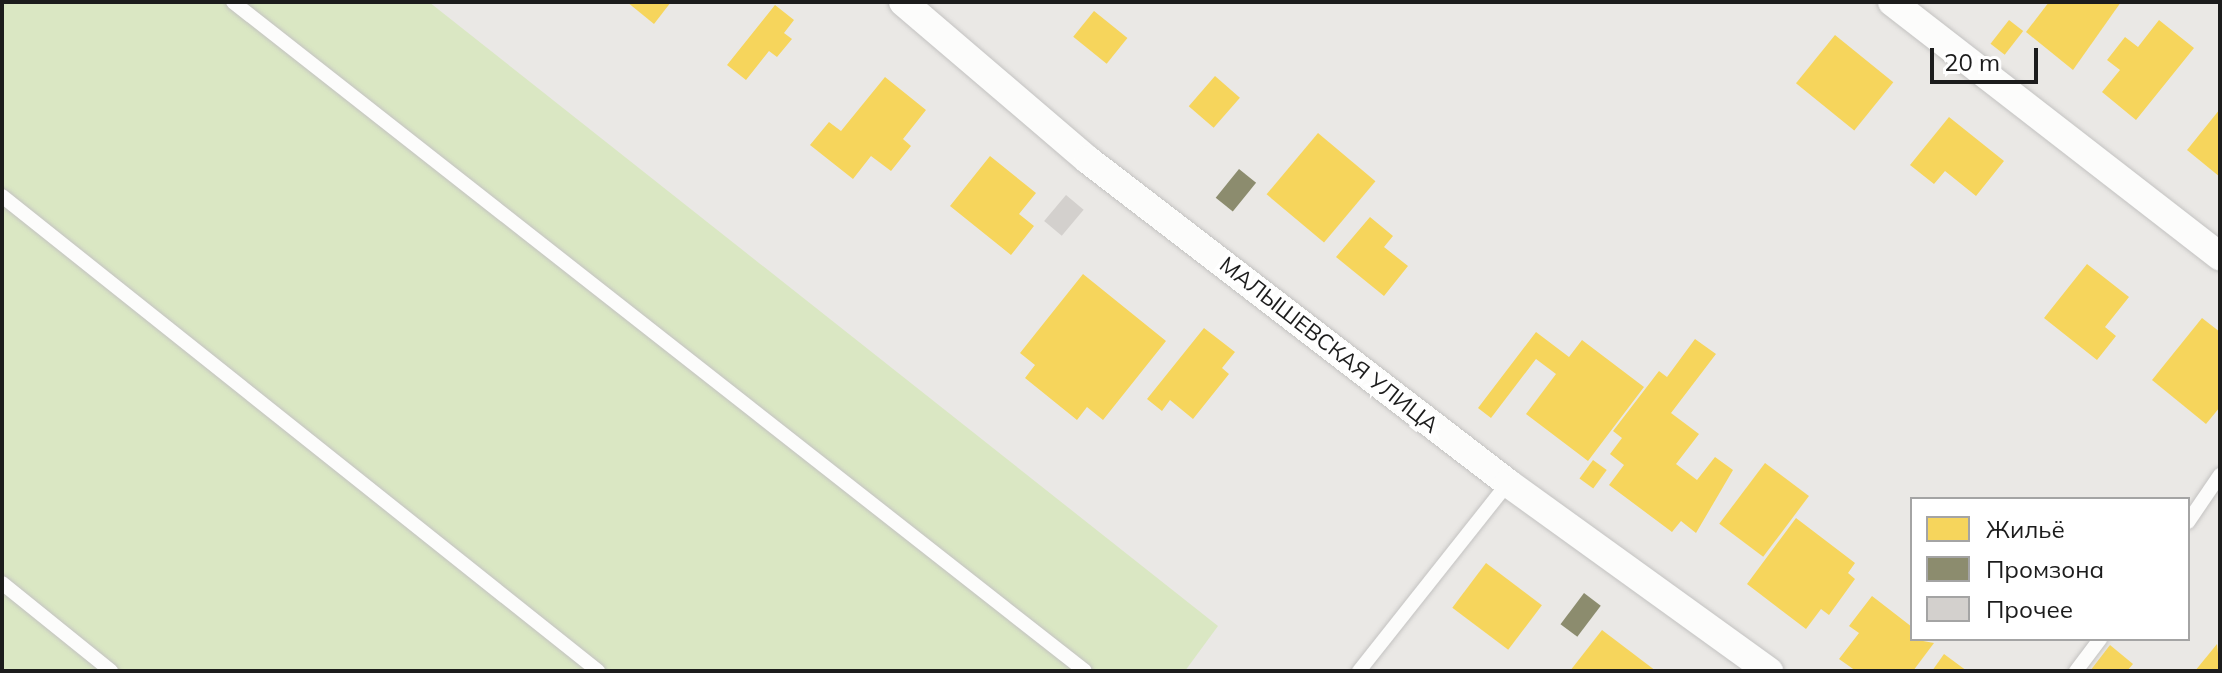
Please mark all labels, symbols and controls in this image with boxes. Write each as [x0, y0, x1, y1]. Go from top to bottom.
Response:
scale bar [1934, 32, 2042, 82]
text: 20 m [1944, 47, 2000, 77]
street label: МАЛЫШЕВСКАЯ УЛИЦА [1214, 251, 1444, 439]
legend [1910, 497, 2190, 641]
text: Жильё [1986, 514, 2065, 544]
text: Промзона [1986, 554, 2104, 584]
text: Прочее [1986, 594, 2073, 624]

